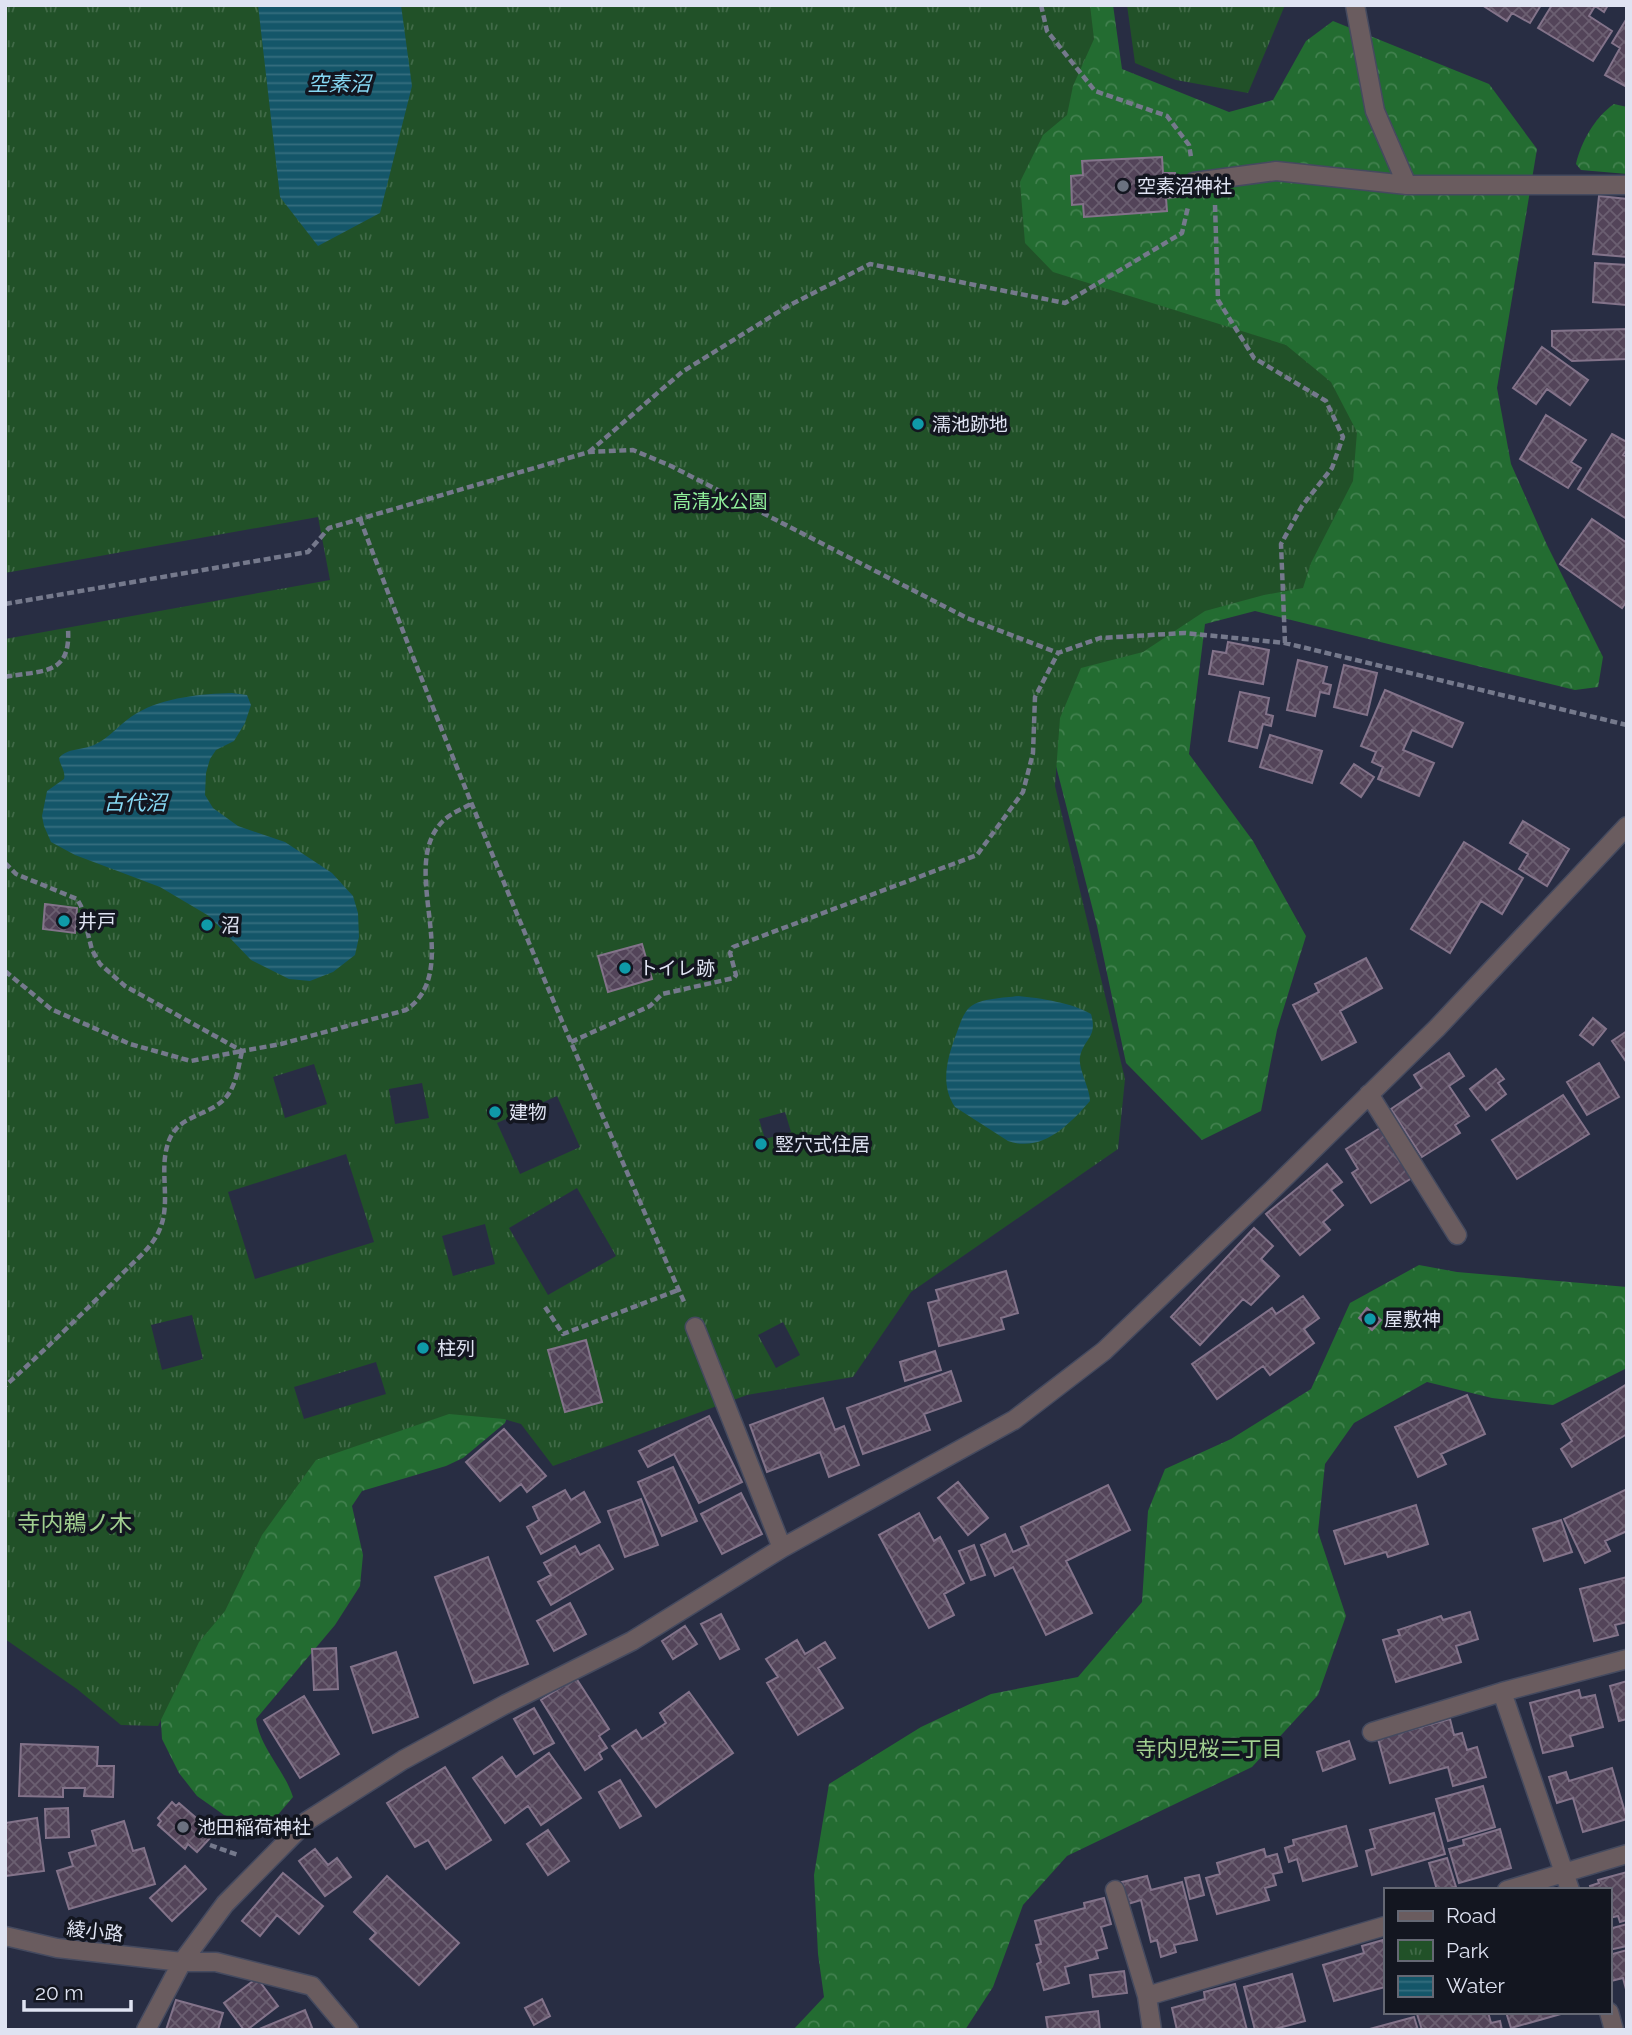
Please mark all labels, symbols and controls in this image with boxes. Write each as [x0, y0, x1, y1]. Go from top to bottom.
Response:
water label: 空素沼 [308, 71, 373, 96]
place label: 空素沼神社 [1137, 175, 1232, 197]
marker: 空素沼神社 [1115, 178, 1131, 194]
place label: 濡池跡地 [932, 413, 1008, 435]
marker: 濡池跡地 [910, 416, 926, 432]
park label: 高清水公園 [672, 490, 768, 512]
water label: 古代沼 [104, 790, 169, 815]
place label: 井戸 [78, 910, 116, 932]
marker: 井戸 [56, 913, 72, 929]
place label: 沼 [221, 914, 240, 936]
marker: 沼 [199, 917, 215, 933]
place label: トイレ跡 [639, 957, 715, 979]
marker: トイレ跡 [617, 960, 633, 976]
place label: 建物 [509, 1101, 547, 1123]
marker: 建物 [487, 1104, 503, 1120]
place label: 竪穴式住居 [775, 1133, 870, 1155]
marker: 竪穴式住居 [753, 1136, 769, 1152]
place label: 屋敷神 [1384, 1308, 1441, 1330]
marker: 屋敷神 [1362, 1311, 1378, 1327]
place label: 柱列 [437, 1337, 475, 1359]
marker: 柱列 [415, 1340, 431, 1356]
district label: 寺内鵜ノ木 [18, 1509, 133, 1536]
district label: 寺内児桜二丁目 [1136, 1736, 1283, 1761]
place label: 池田稲荷神社 [197, 1816, 311, 1838]
marker: 池田稲荷神社 [175, 1819, 191, 1835]
legend [1384, 1888, 1611, 2014]
text: Road [1446, 1903, 1496, 1928]
street label: 綾小路 [65, 1917, 125, 1945]
text: Park [1446, 1938, 1489, 1963]
scale bar [24, 1968, 131, 2012]
text: Water [1446, 1973, 1505, 1998]
text: 20 m [35, 1980, 83, 2005]

